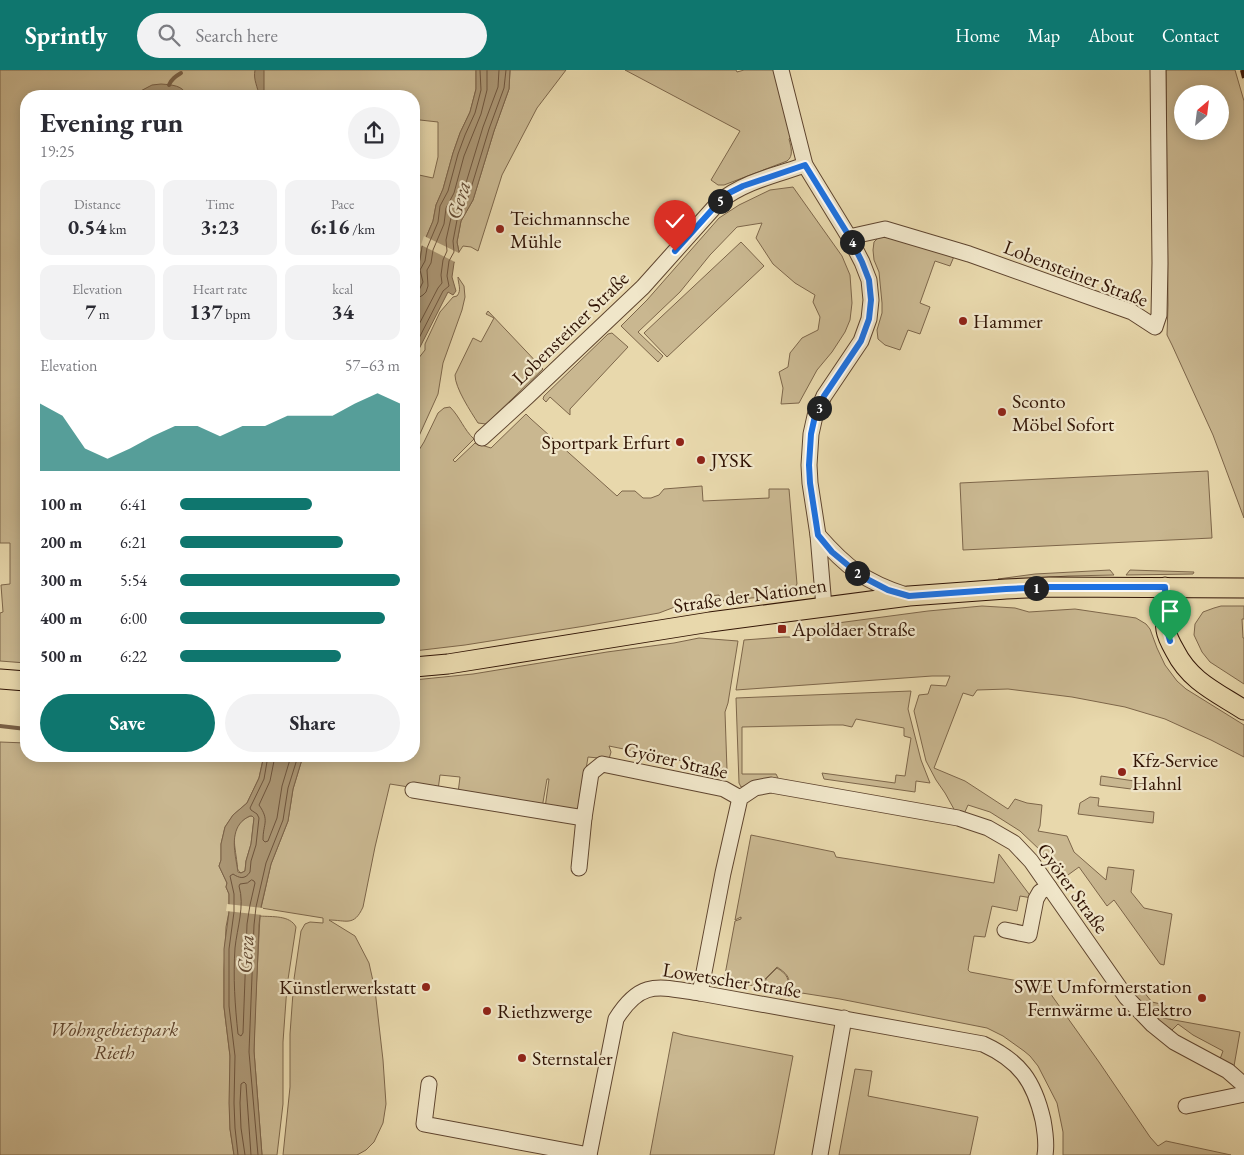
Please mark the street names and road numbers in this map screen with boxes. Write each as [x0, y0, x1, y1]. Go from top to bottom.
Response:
street label: Lobensteiner Straße [1000, 233, 1152, 313]
street label: Lobensteiner Straße [506, 265, 634, 390]
street label: Straße der Nationen [672, 571, 829, 619]
street label: Györer Straße [621, 735, 731, 785]
street label: Györer Straße [1031, 837, 1115, 939]
street label: Lowetscher Straße [661, 956, 803, 1004]

